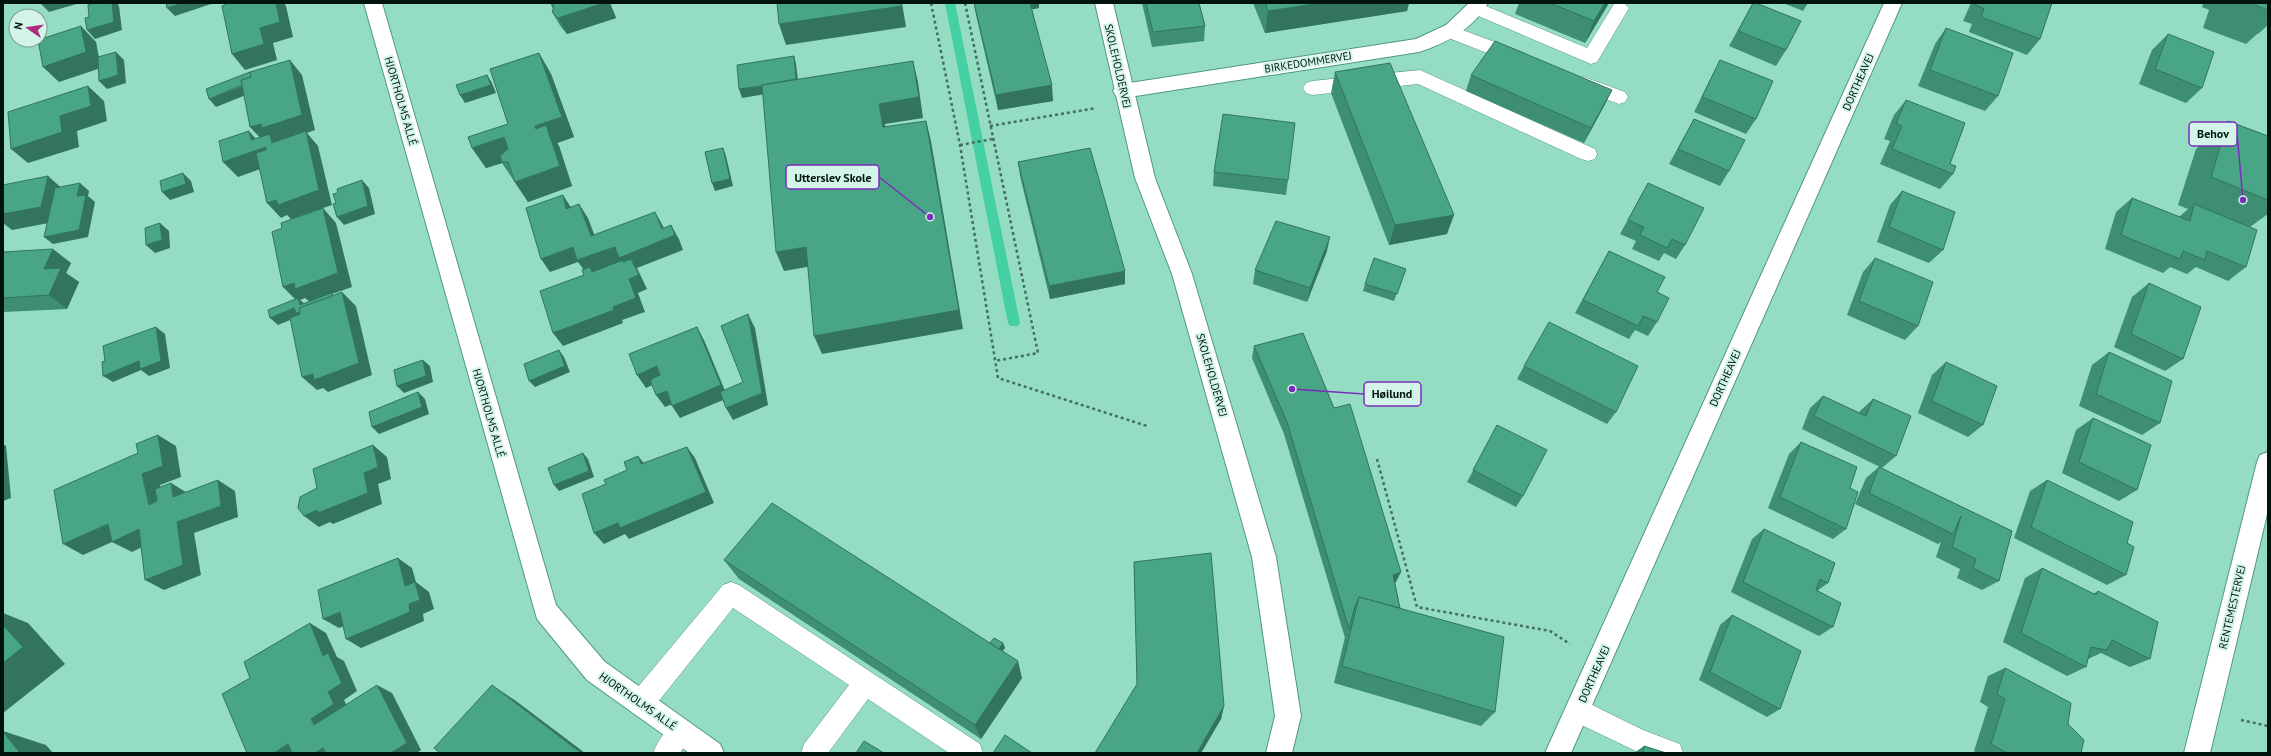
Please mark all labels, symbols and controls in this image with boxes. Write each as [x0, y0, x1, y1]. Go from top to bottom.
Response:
north arrow [8, 8, 48, 48]
text: N [11, 21, 26, 31]
street label: SKOLEHOLDERVEJ [1101, 22, 1135, 110]
street label: BIRKEDOMMERVEJ [1263, 48, 1353, 76]
street label: DORTHEAVEJ [1839, 51, 1877, 113]
street label: HJORTHOLMS ALLÉ [382, 55, 420, 147]
callout: Behov [2189, 122, 2237, 146]
text: Behov [2197, 126, 2229, 141]
callout: Utterslev Skole [786, 165, 879, 189]
text: Utterslev Skole [794, 170, 872, 185]
street label: SKOLEHOLDERVEJ [1193, 332, 1231, 418]
street label: DORTHEAVEJ [1706, 347, 1744, 409]
street label: HJORTHOLMS ALLÉ [470, 367, 508, 459]
callout: Høilund [1364, 382, 1421, 406]
text: Høilund [1372, 386, 1412, 401]
street label: RENTEMESTERVEJ [2216, 564, 2248, 650]
street label: DORTHEAVEJ [1575, 643, 1613, 705]
street label: HJORTHOLMS ALLÉ [596, 669, 680, 733]

